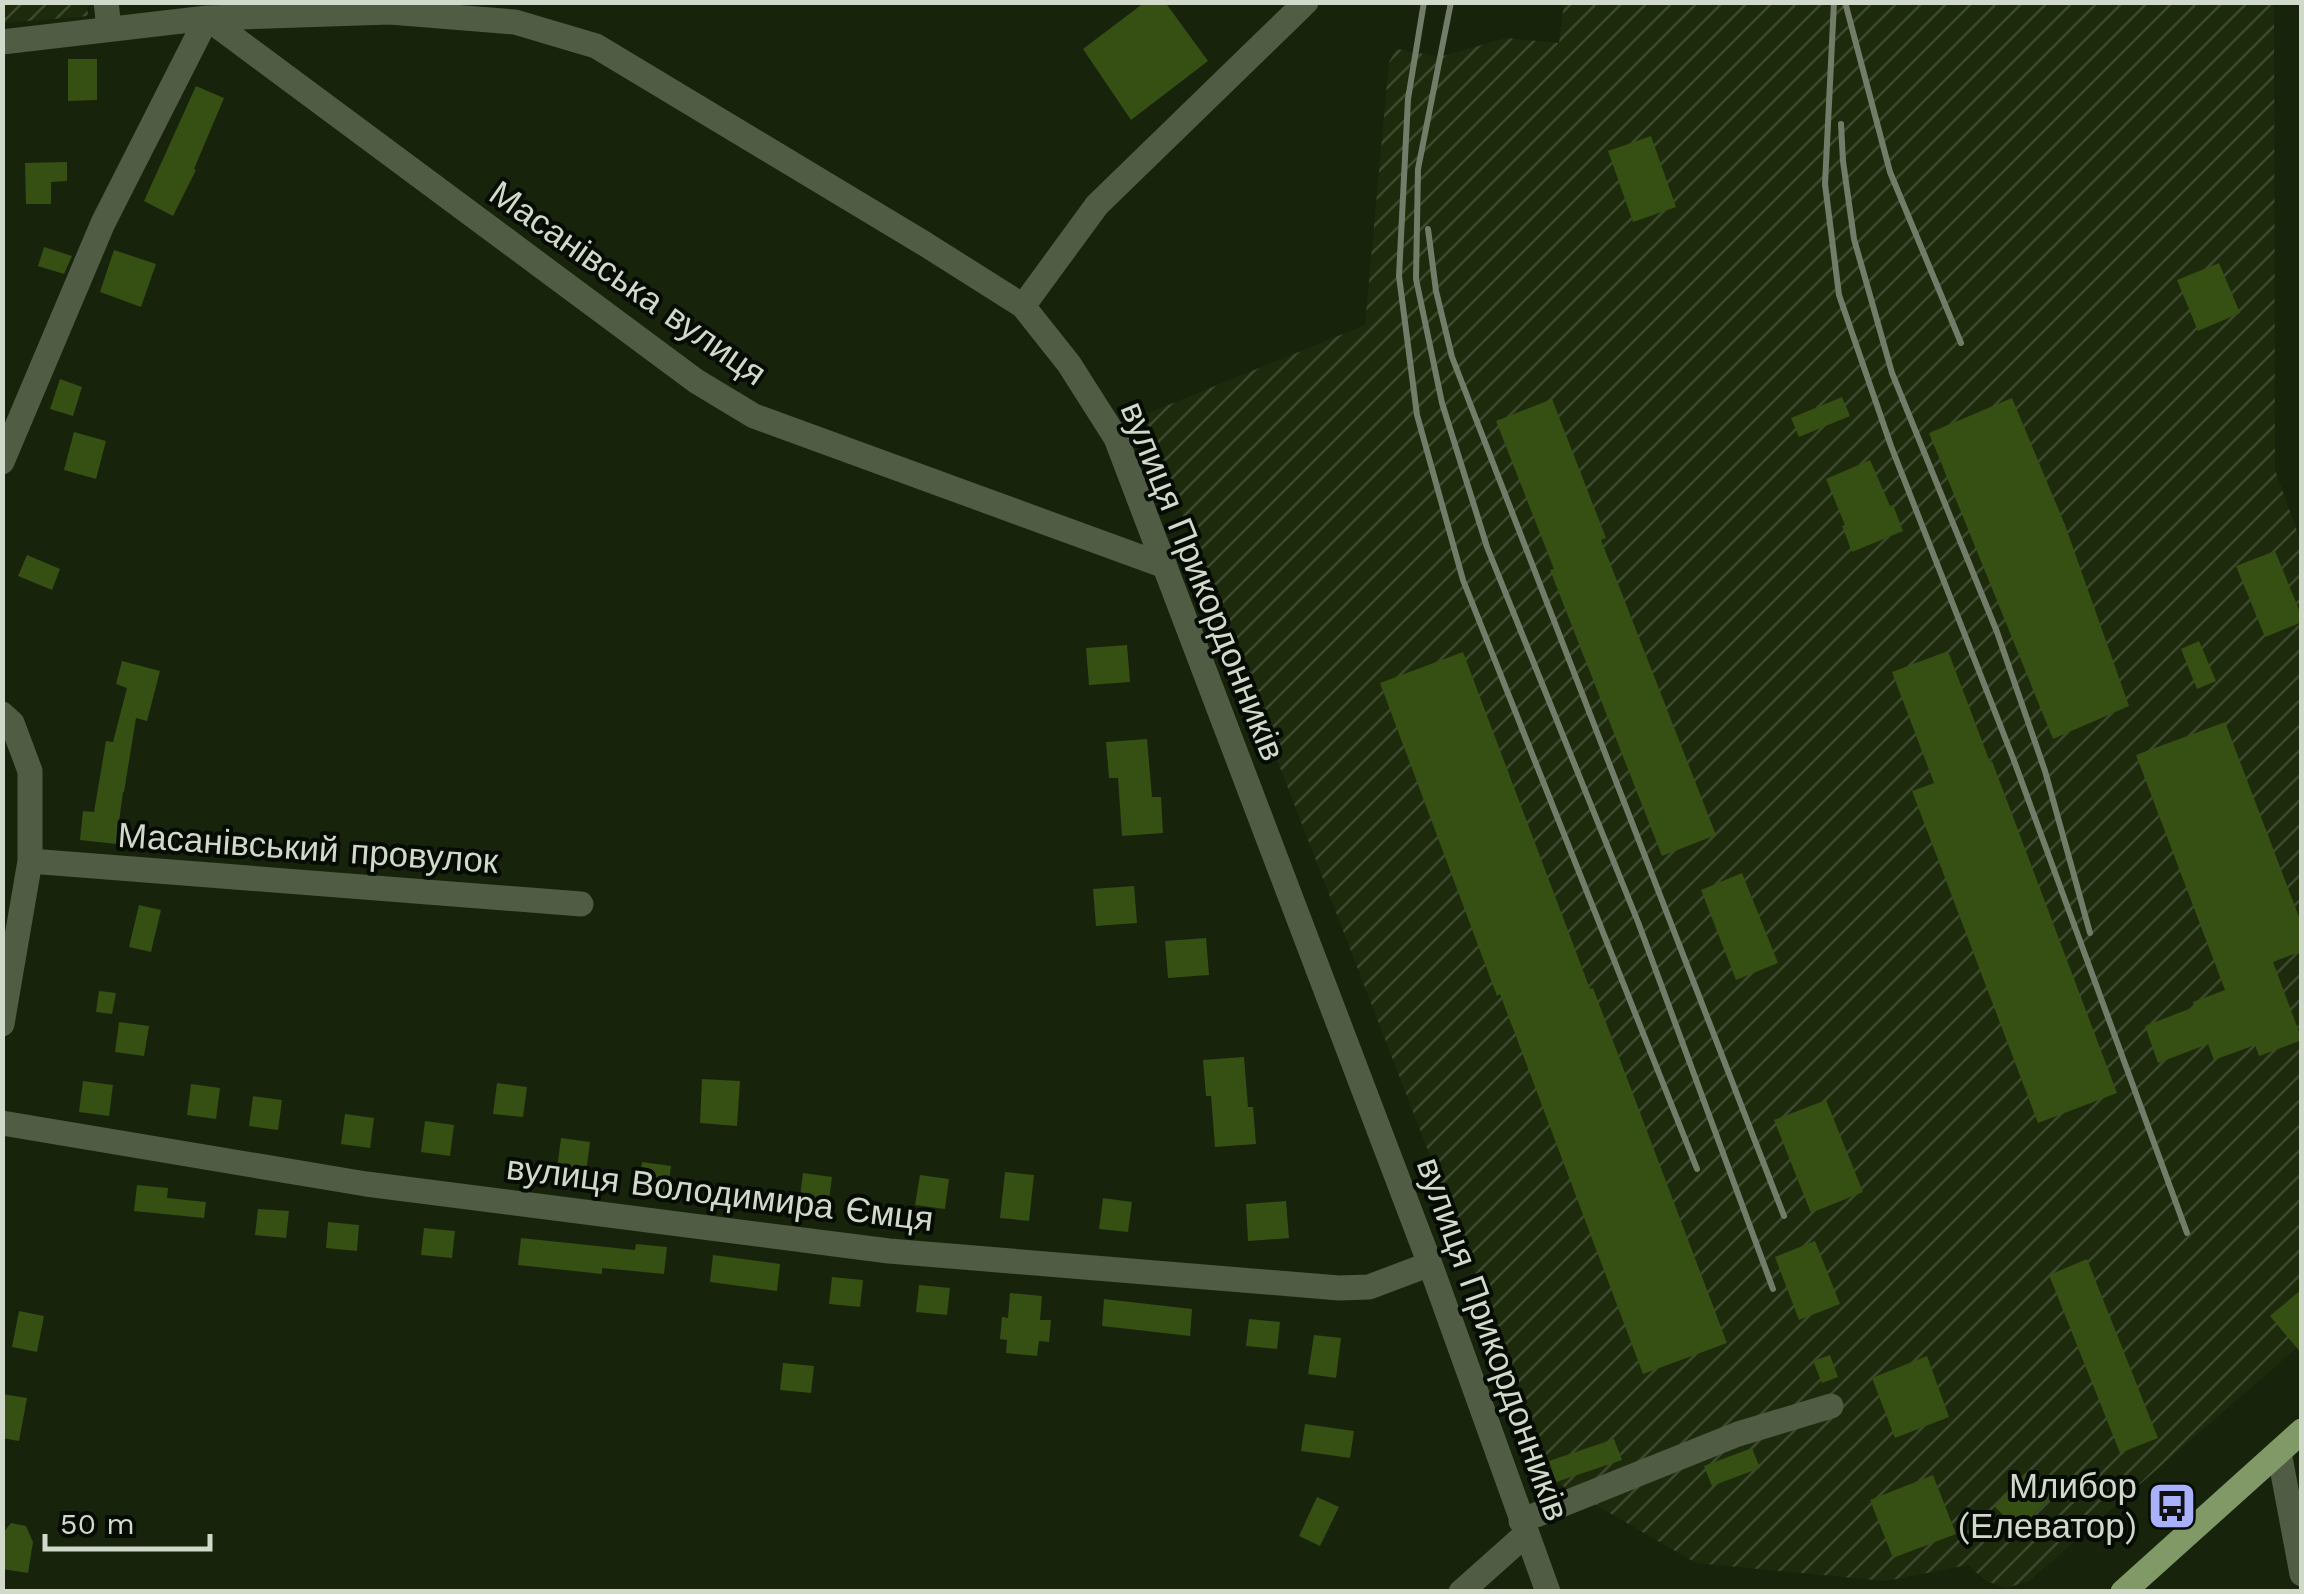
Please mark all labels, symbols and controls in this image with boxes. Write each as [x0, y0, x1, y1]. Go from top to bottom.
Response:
street label: Масанівська вулиця [482, 172, 774, 394]
street label: вулиця Прикордонників [1112, 395, 1294, 767]
street label: Масанівський провулок [116, 814, 500, 882]
street label: вулиця Володимира Ємця [504, 1146, 936, 1240]
street label: вулиця Прикордонників [1408, 1152, 1578, 1526]
place label: Млибор (Елеватор) [1958, 1465, 2137, 1547]
bus stop icon: Млибор (Елеватор) [2146, 1480, 2198, 1532]
scale bar [45, 1489, 210, 1551]
text: 50 m [60, 1506, 135, 1541]

